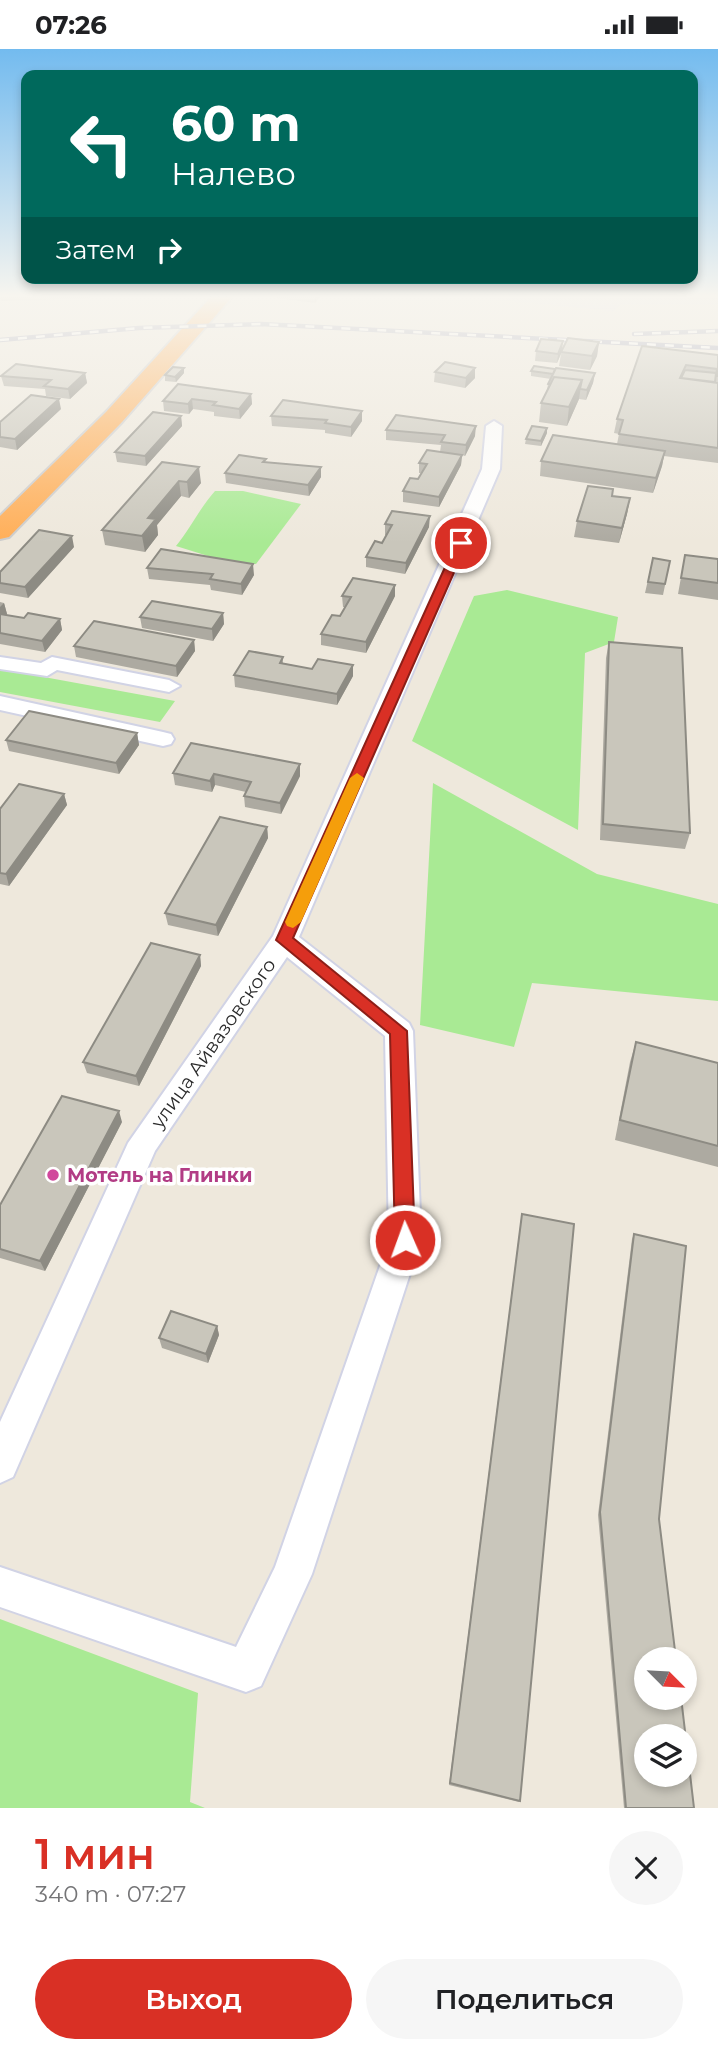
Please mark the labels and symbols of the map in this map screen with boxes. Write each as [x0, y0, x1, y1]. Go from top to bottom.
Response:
pin [431, 513, 491, 573]
street label: улица Айвазовского [145, 954, 281, 1133]
place label: Мотель на Глинки [67, 1164, 252, 1187]
marker: Мотель на Глинки [45, 1167, 61, 1183]
position arrow [368, 1203, 442, 1277]
north arrow [634, 1647, 696, 1710]

